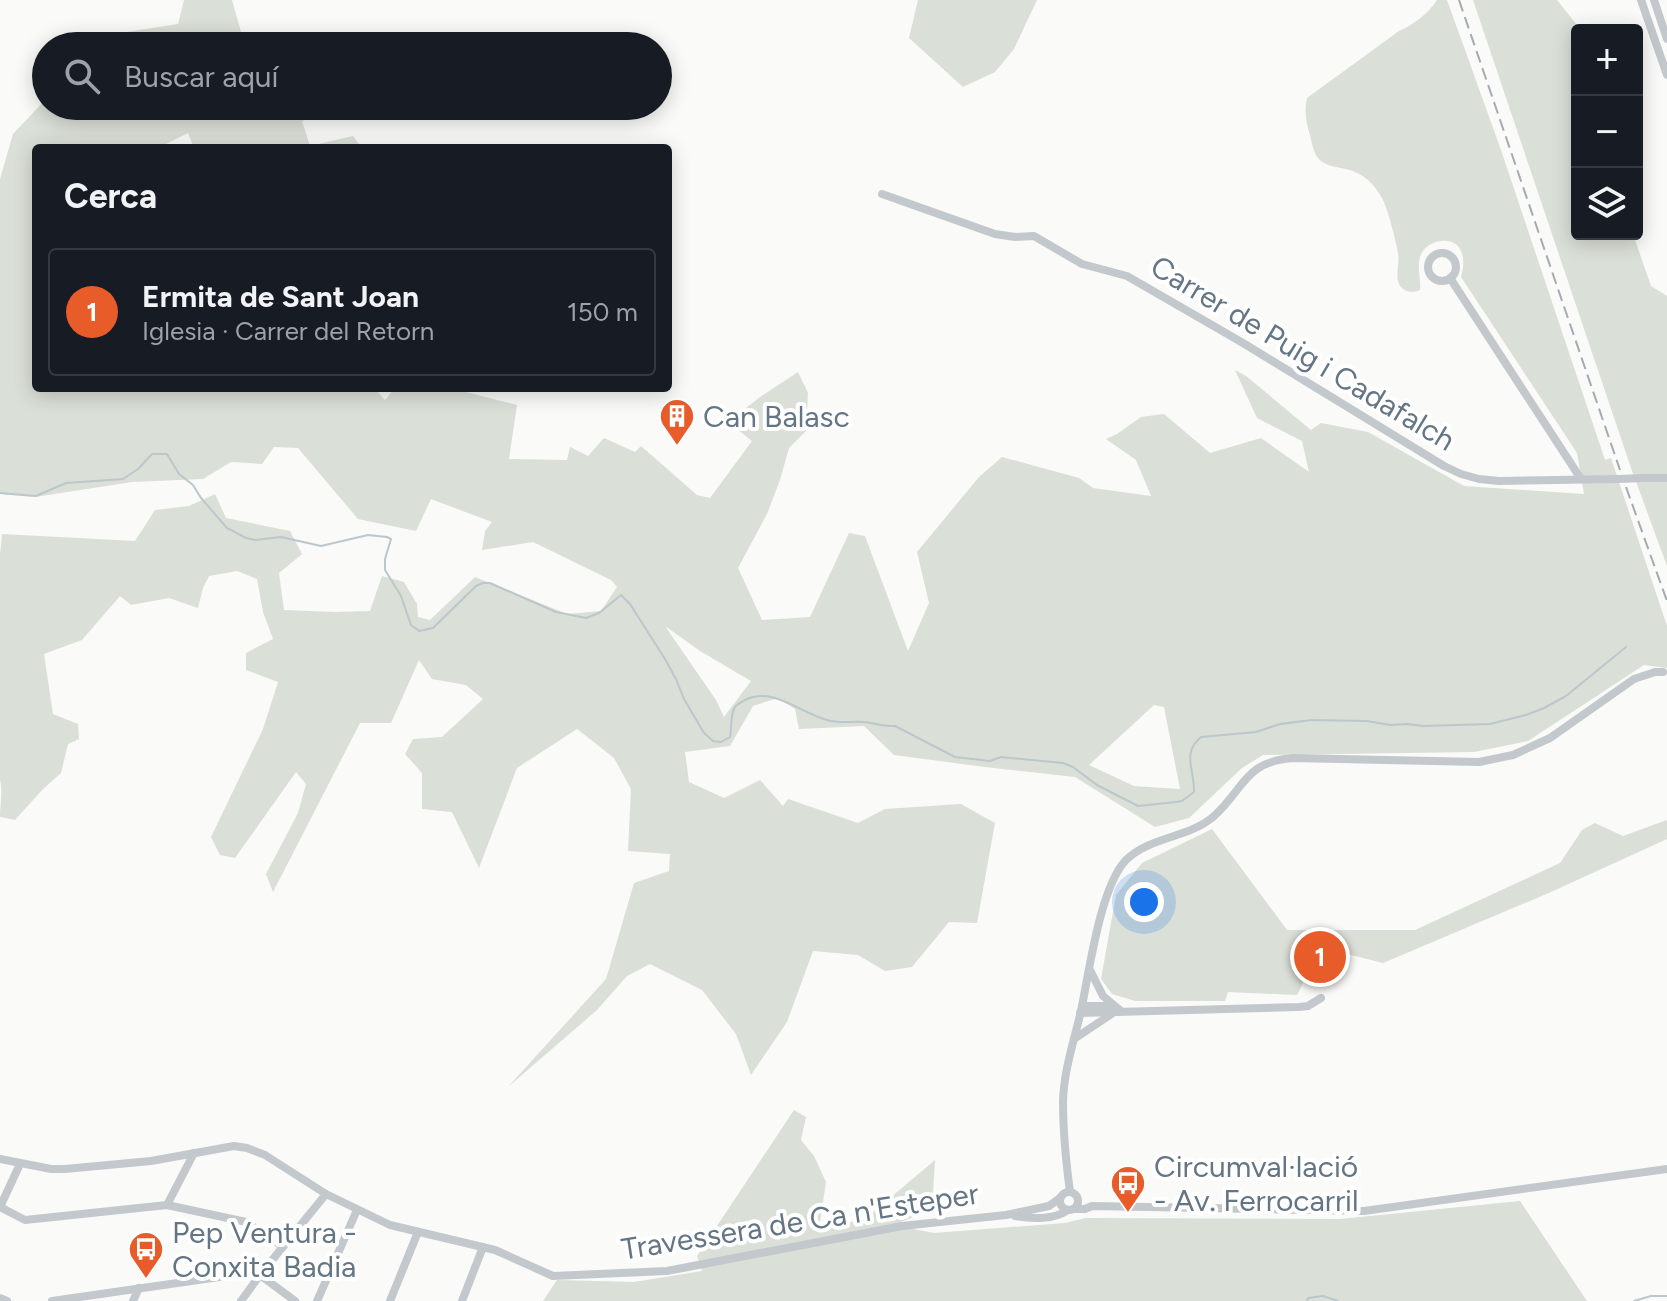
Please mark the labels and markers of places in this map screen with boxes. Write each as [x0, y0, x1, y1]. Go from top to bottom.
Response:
building icon: Can Balasc [658, 397, 696, 447]
place label: Can Balasc [703, 398, 850, 435]
pin: 1 [1294, 927, 1346, 987]
place label: Circumval·lació - Av. Ferrocarril [1154, 1148, 1359, 1219]
bus stop icon: Circumval·lació - Av. Ferrocarril [1109, 1164, 1147, 1214]
place label: Pep Ventura - Conxita Badia [172, 1214, 357, 1285]
bus stop icon: Pep Ventura - Conxita Badia [127, 1230, 165, 1280]

